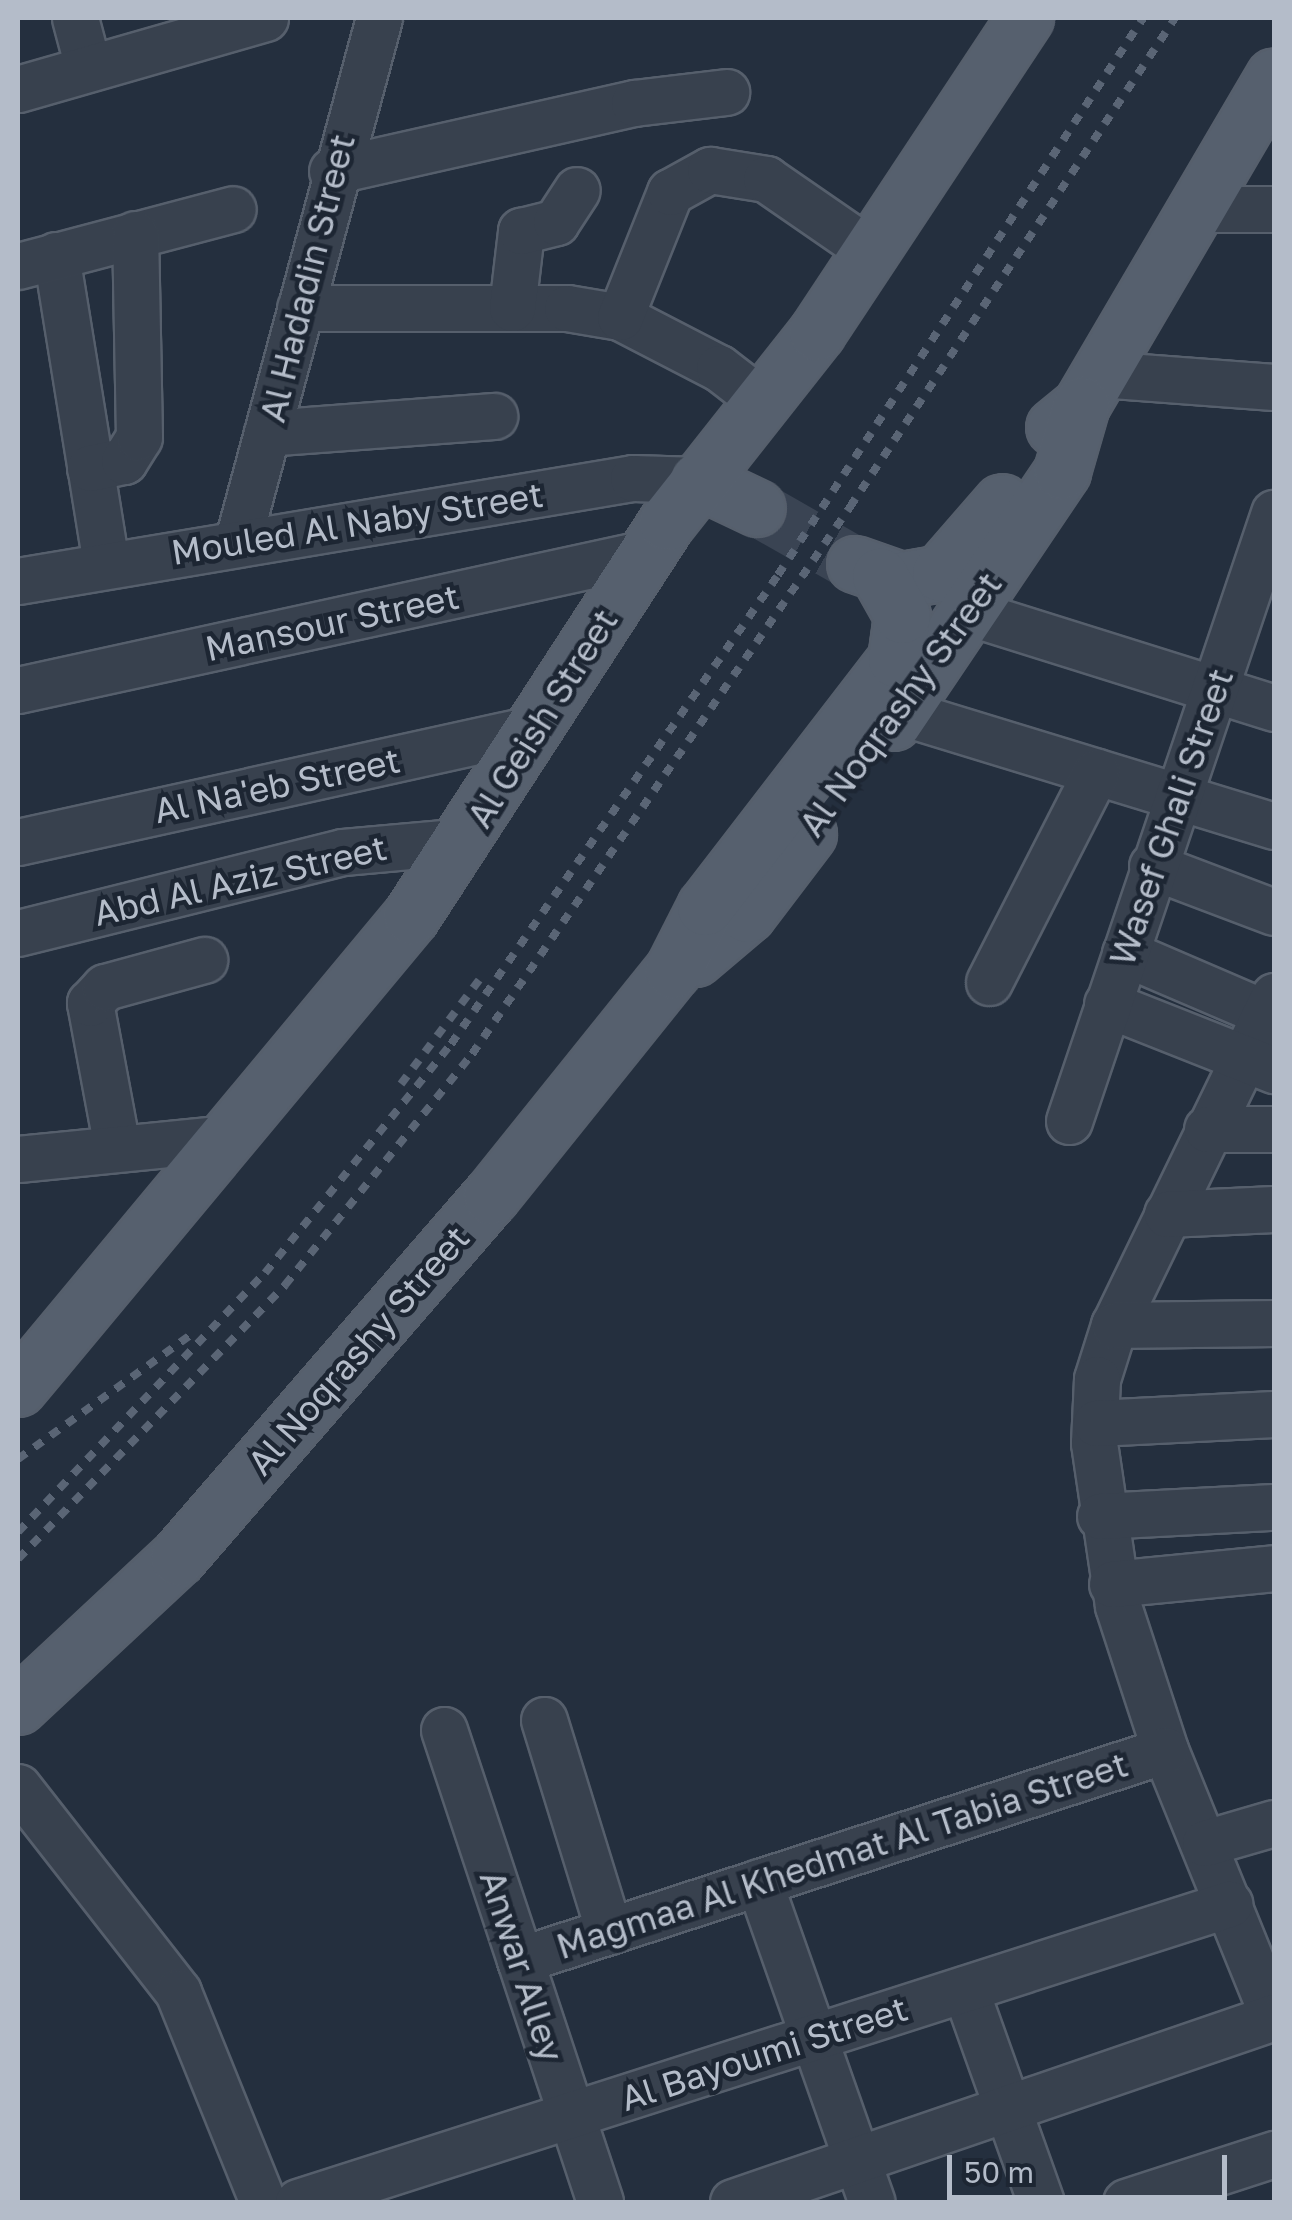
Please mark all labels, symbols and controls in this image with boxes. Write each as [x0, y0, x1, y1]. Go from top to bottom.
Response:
street label: Al Hadadin Street [251, 130, 363, 426]
street label: Mouled Al Naby Street [168, 473, 546, 573]
street label: Al Noqrashy Street [790, 564, 1010, 844]
street label: Mansour Street [201, 575, 463, 669]
street label: Al Geish Street [458, 601, 626, 835]
street label: Wasef Ghali Street [1101, 663, 1241, 971]
street label: Al Na'eb Street [150, 738, 404, 832]
street label: Abd Al Aziz Street [90, 826, 390, 934]
street label: Al Noqrashy Street [238, 1217, 478, 1483]
street label: Magmaa Al Khedmat Al Tabia Street [551, 1743, 1133, 1967]
street label: Anwar Alley [471, 1865, 573, 2067]
street label: Al Bayoumi Street [615, 1987, 913, 2119]
scale bar [952, 2135, 1232, 2197]
text: 50 m [964, 2154, 1034, 2190]

